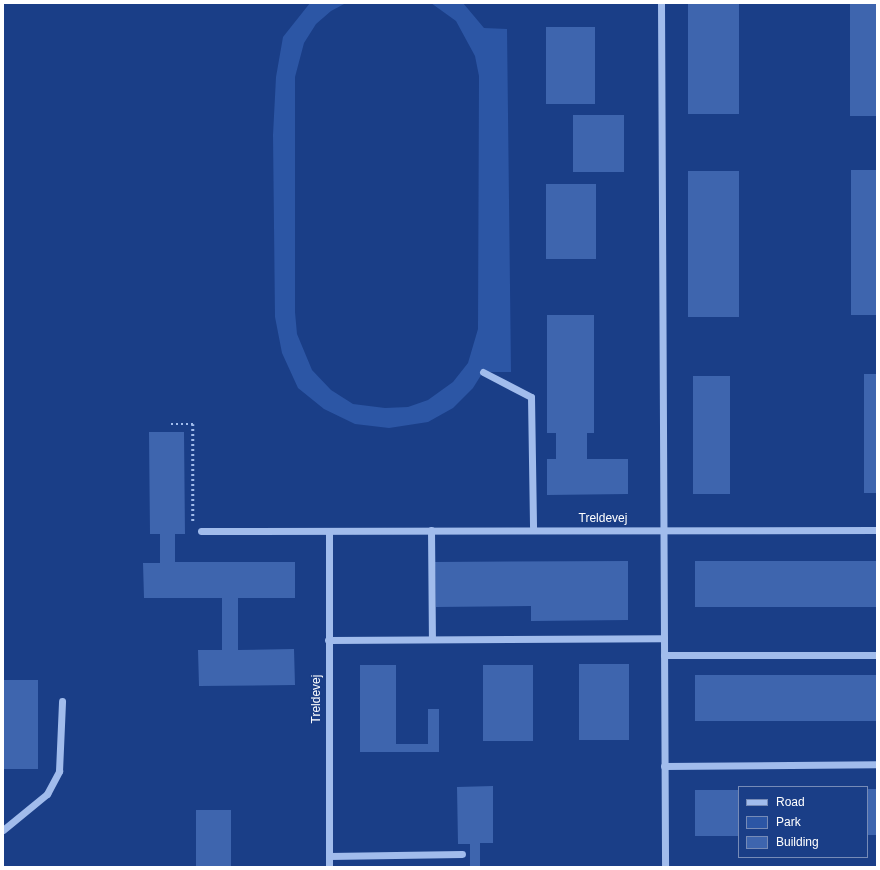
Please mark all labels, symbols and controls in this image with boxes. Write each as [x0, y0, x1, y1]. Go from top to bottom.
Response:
street label: Treldevej [579, 512, 627, 526]
street label: Treldevej [310, 675, 324, 723]
legend [738, 786, 868, 858]
text: Road [776, 795, 805, 809]
text: Park [776, 815, 801, 829]
text: Building [776, 835, 819, 849]

